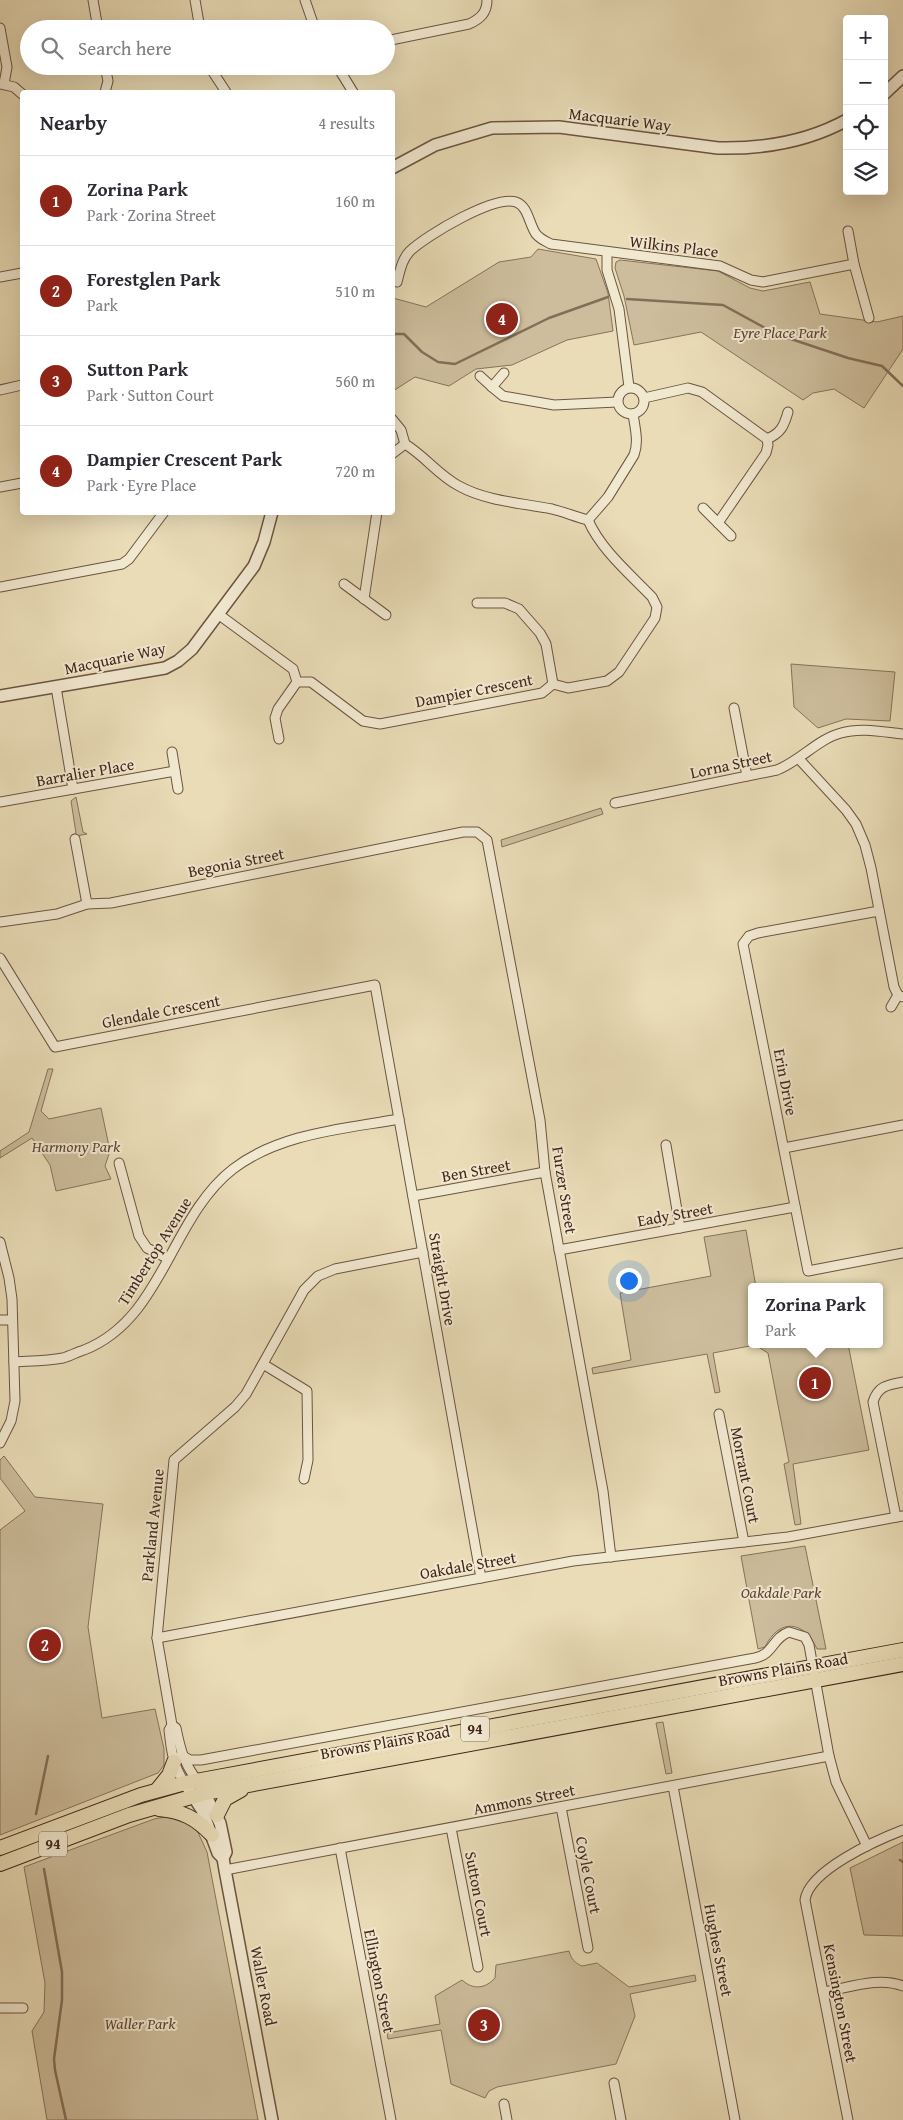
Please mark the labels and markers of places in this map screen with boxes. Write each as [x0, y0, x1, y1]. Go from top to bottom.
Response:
pin: 4 [486, 300, 518, 338]
pin: 1 [799, 1364, 831, 1402]
pin: 2 [29, 1626, 61, 1664]
pin: 3 [468, 2006, 500, 2044]

